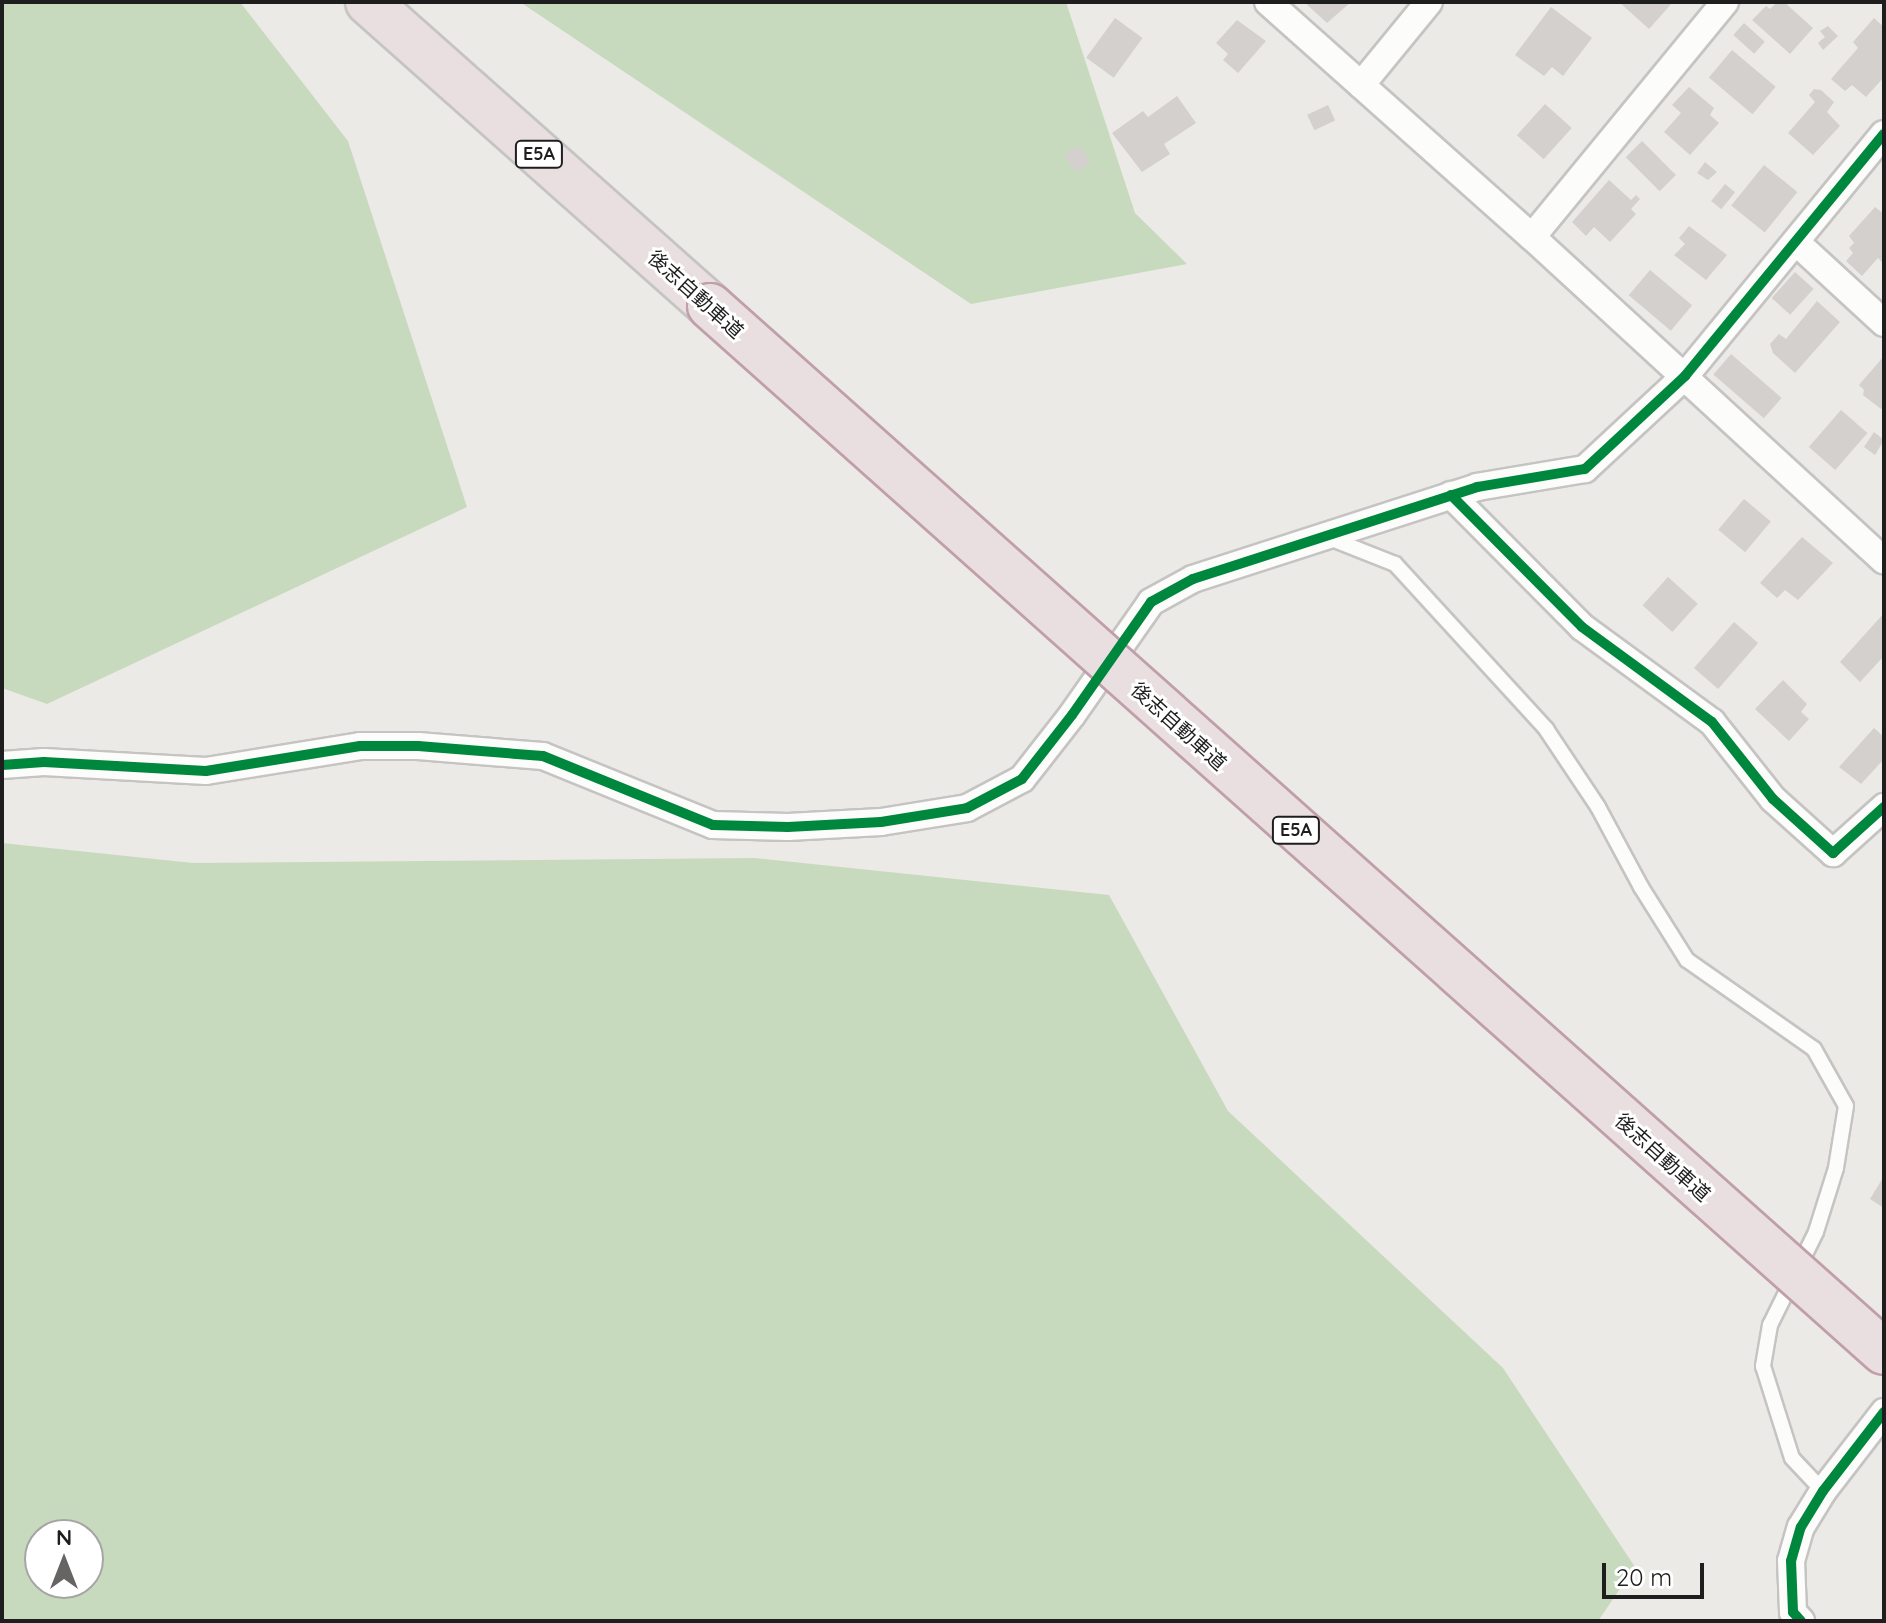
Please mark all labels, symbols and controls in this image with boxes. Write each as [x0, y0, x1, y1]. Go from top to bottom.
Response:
road number: E5A [513, 140, 565, 168]
street label: 後志自動車道 [643, 245, 749, 343]
street label: 後志自動車道 [1126, 677, 1232, 775]
road number: E5A [1270, 816, 1322, 844]
street label: 後志自動車道 [1610, 1108, 1716, 1206]
north arrow [24, 1519, 104, 1599]
text: N [56, 1523, 72, 1551]
scale bar [1606, 1547, 1708, 1597]
text: 20 m [1616, 1562, 1672, 1592]

